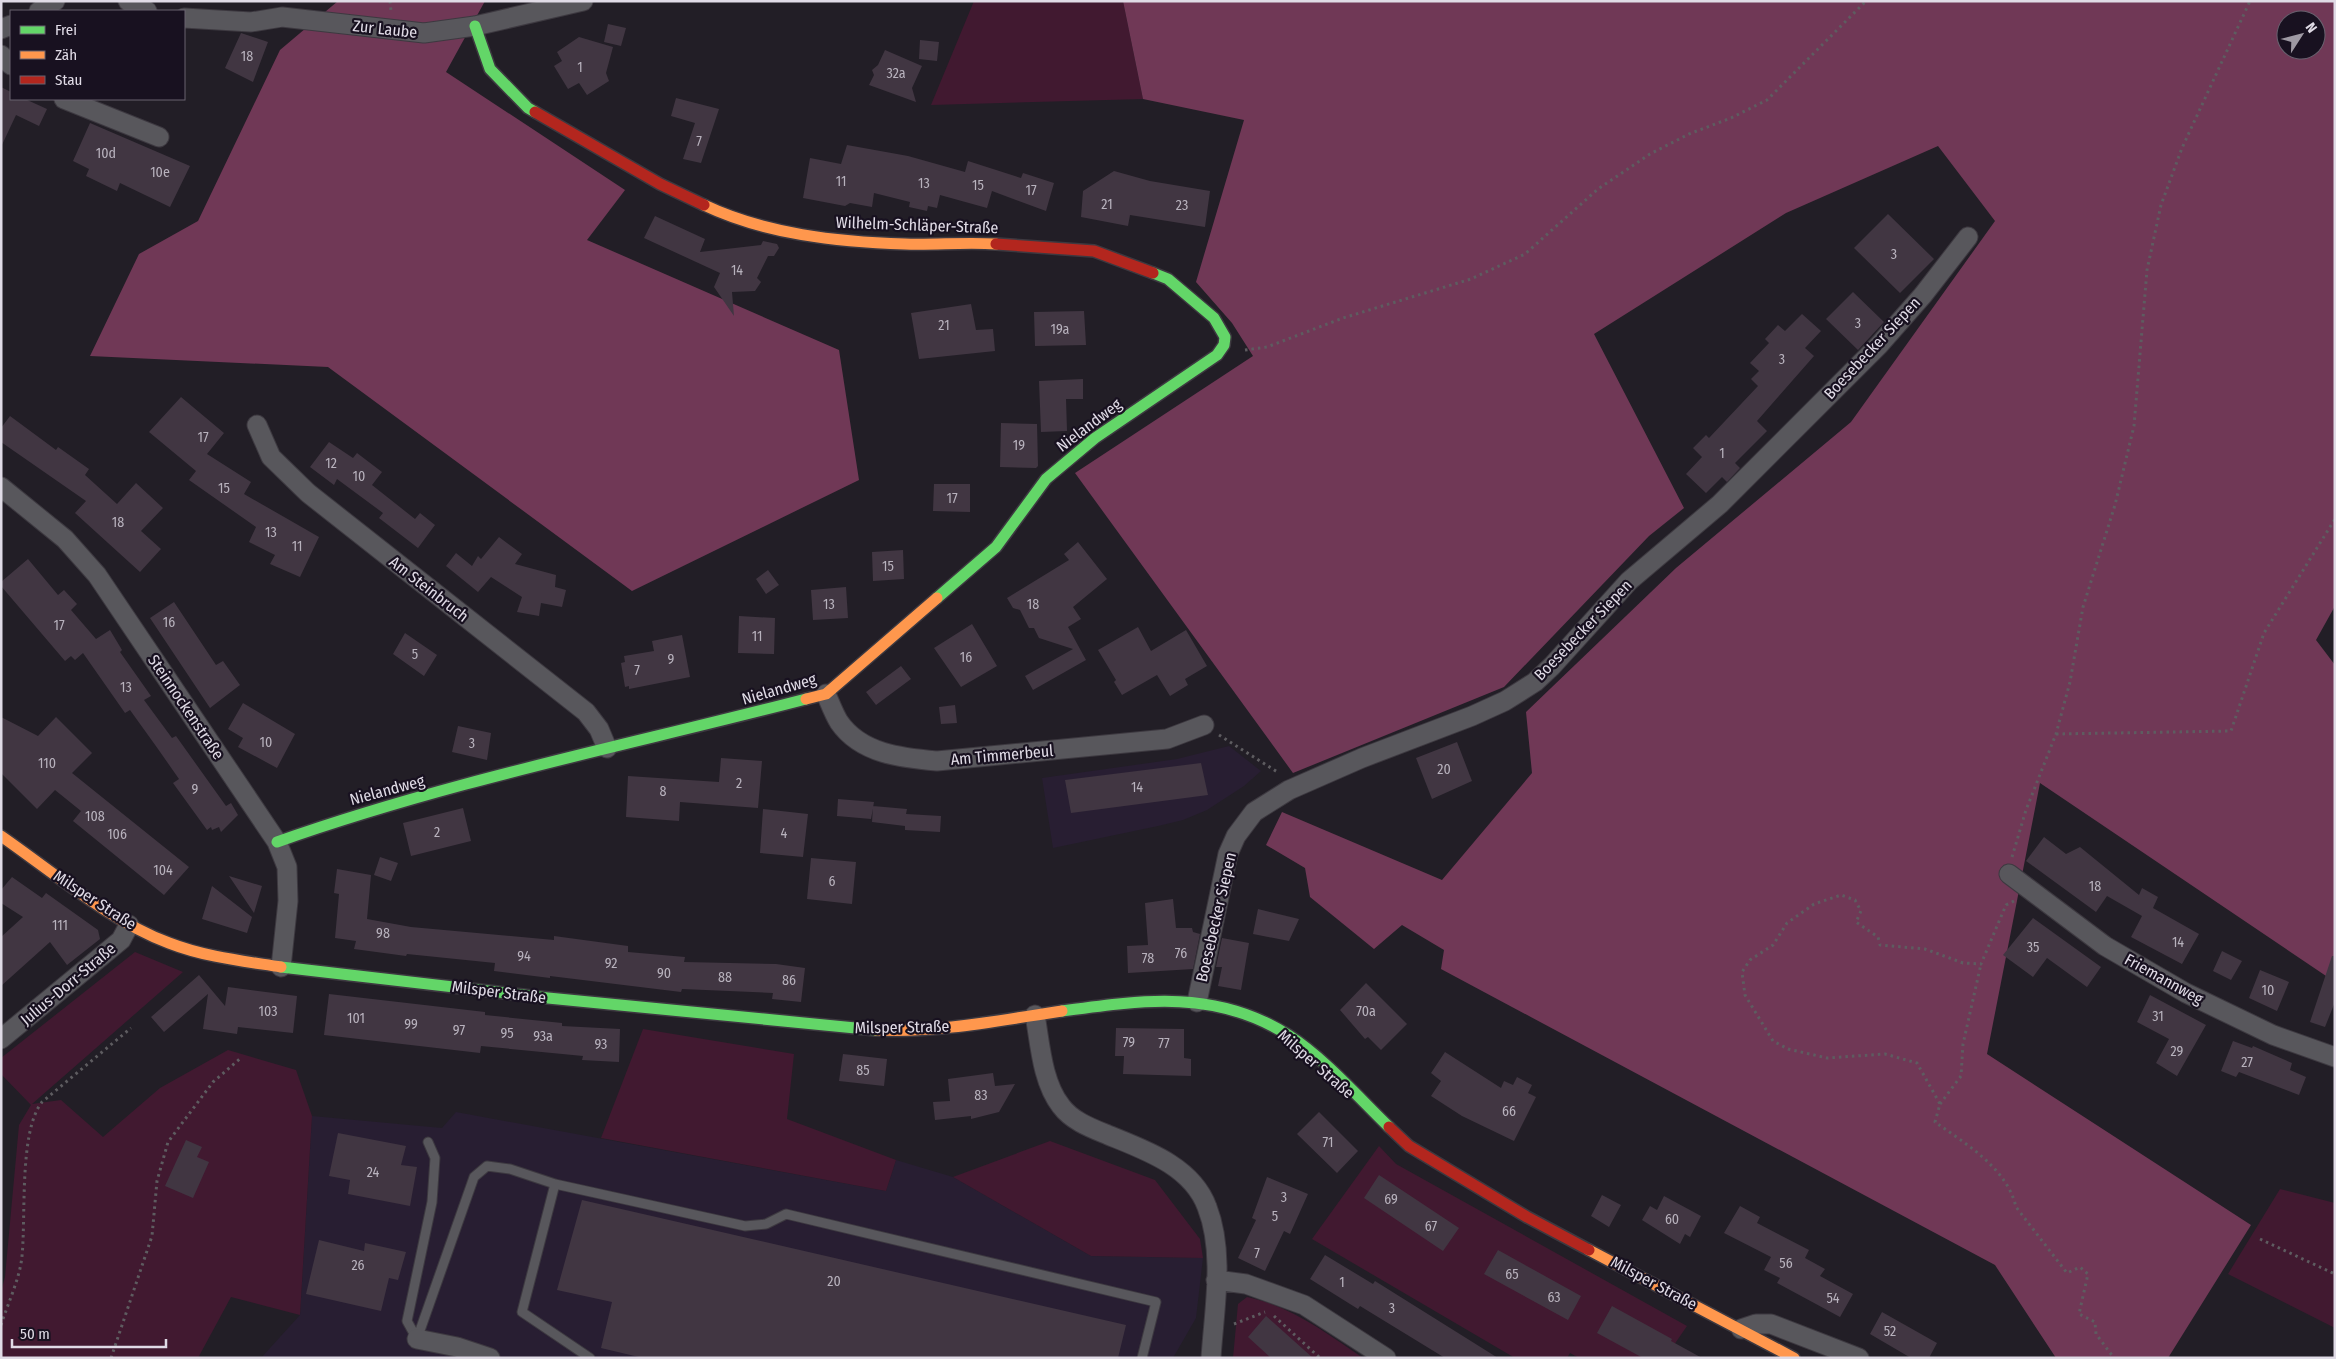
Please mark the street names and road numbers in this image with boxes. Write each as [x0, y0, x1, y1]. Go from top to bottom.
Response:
street label: Zur Laube [352, 16, 418, 42]
street label: Wilhelm-Schläper-Straße [835, 213, 999, 237]
street label: Boesebecker Siepen [1820, 293, 1924, 403]
street label: Nielandweg [1053, 394, 1126, 456]
street label: Am Steinbruch [386, 552, 472, 626]
street label: Boesebecker Siepen [1530, 576, 1636, 684]
street label: Steinnockenstraße [144, 651, 228, 763]
street label: Nielandweg [740, 669, 819, 709]
street label: Am Timmerbeul [950, 741, 1054, 769]
street label: Nielandweg [348, 771, 427, 809]
street label: Boesebecker Siepen [1192, 850, 1240, 984]
street label: Milsper Straße [50, 866, 140, 934]
street label: Julius-Dorr-Straße [17, 939, 119, 1029]
street label: Friemannweg [2121, 950, 2207, 1009]
street label: Milsper Straße [451, 977, 547, 1007]
street label: Milsper Straße [854, 1017, 950, 1037]
street label: Milsper Straße [1274, 1026, 1358, 1102]
street label: Milsper Straße [1608, 1252, 1700, 1314]

